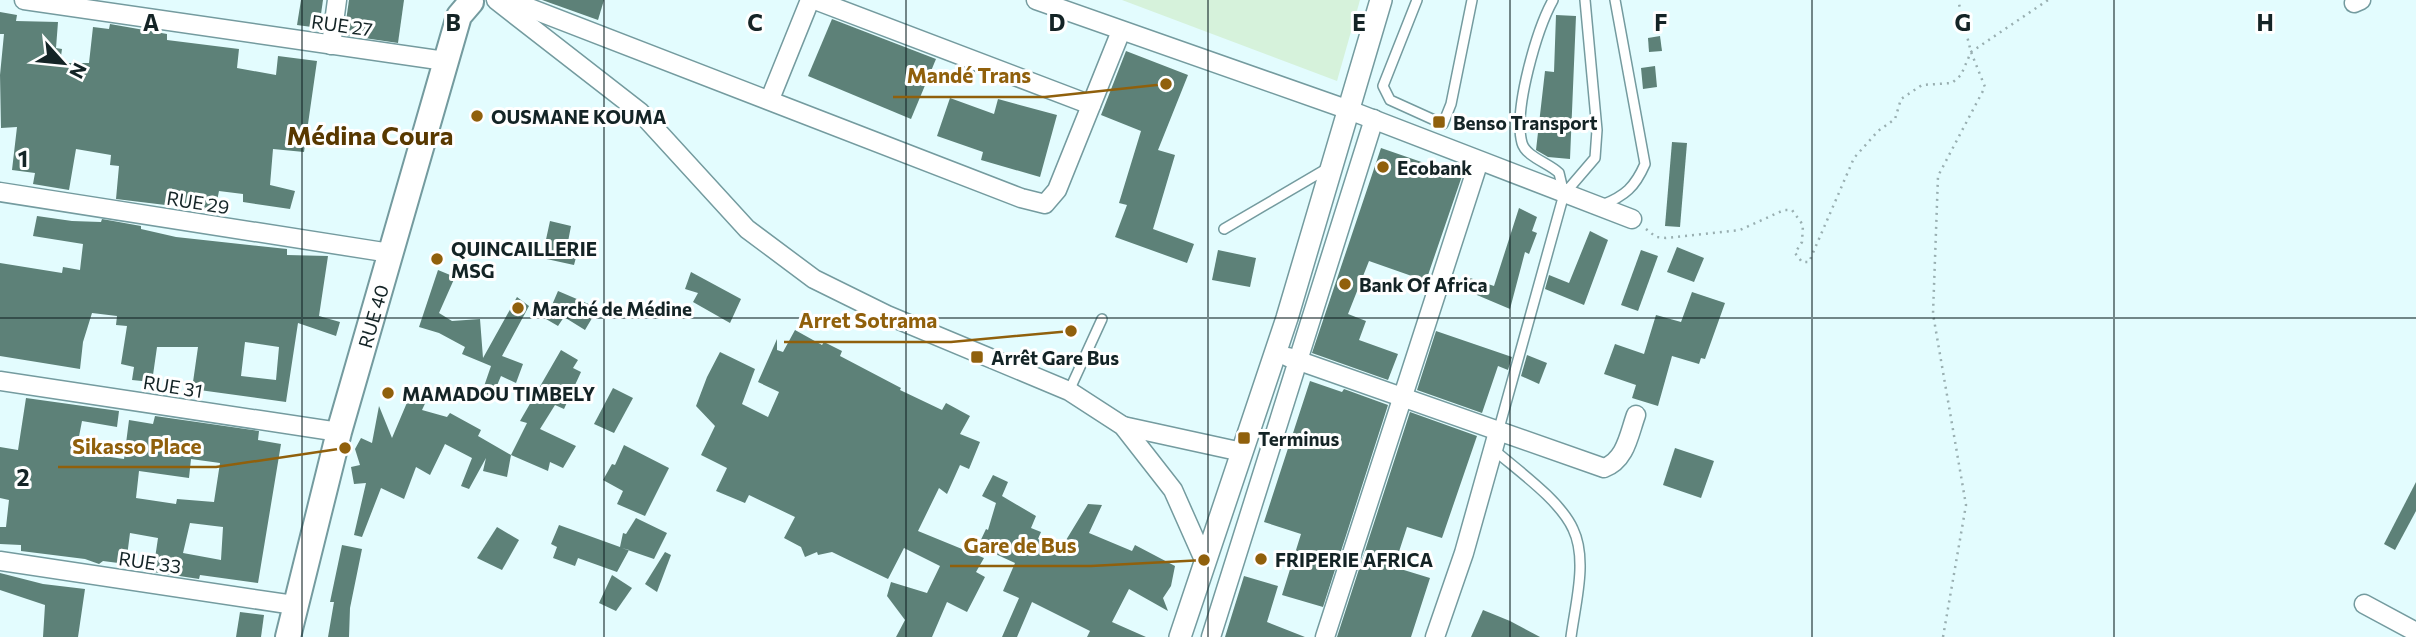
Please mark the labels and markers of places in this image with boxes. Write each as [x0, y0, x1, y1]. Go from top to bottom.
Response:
callout: Mandé Trans [893, 55, 1045, 97]
place label: OUSMANE KOUMA [491, 105, 667, 128]
marker: OUSMANE KOUMA [469, 108, 485, 124]
place label: Benso Transport [1453, 111, 1597, 134]
marker: Benso Transport [1431, 114, 1447, 130]
place label: Ecobank [1397, 156, 1472, 179]
marker: Ecobank [1375, 159, 1391, 175]
place label: QUINCAILLERIE MSG [451, 237, 597, 282]
marker: QUINCAILLERIE MSG [429, 251, 445, 267]
place label: Bank Of Africa [1359, 273, 1487, 296]
marker: Bank Of Africa [1337, 276, 1353, 292]
place label: Marché de Médine [532, 297, 692, 320]
marker: Marché de Médine [510, 300, 526, 316]
callout: Arret Sotrama [784, 300, 951, 342]
place label: Arrêt Gare Bus [991, 346, 1119, 369]
marker: Arrêt Gare Bus [969, 349, 985, 365]
place label: MAMADOU TIMBELY [402, 382, 595, 405]
marker: MAMADOU TIMBELY [380, 385, 396, 401]
callout: Sikasso Place [58, 425, 216, 467]
place label: Terminus [1258, 427, 1339, 450]
marker: Terminus [1236, 430, 1252, 446]
callout: Gare de Bus [950, 524, 1091, 566]
place label: FRIPERIE AFRICA [1275, 548, 1434, 571]
marker: FRIPERIE AFRICA [1253, 551, 1269, 567]

